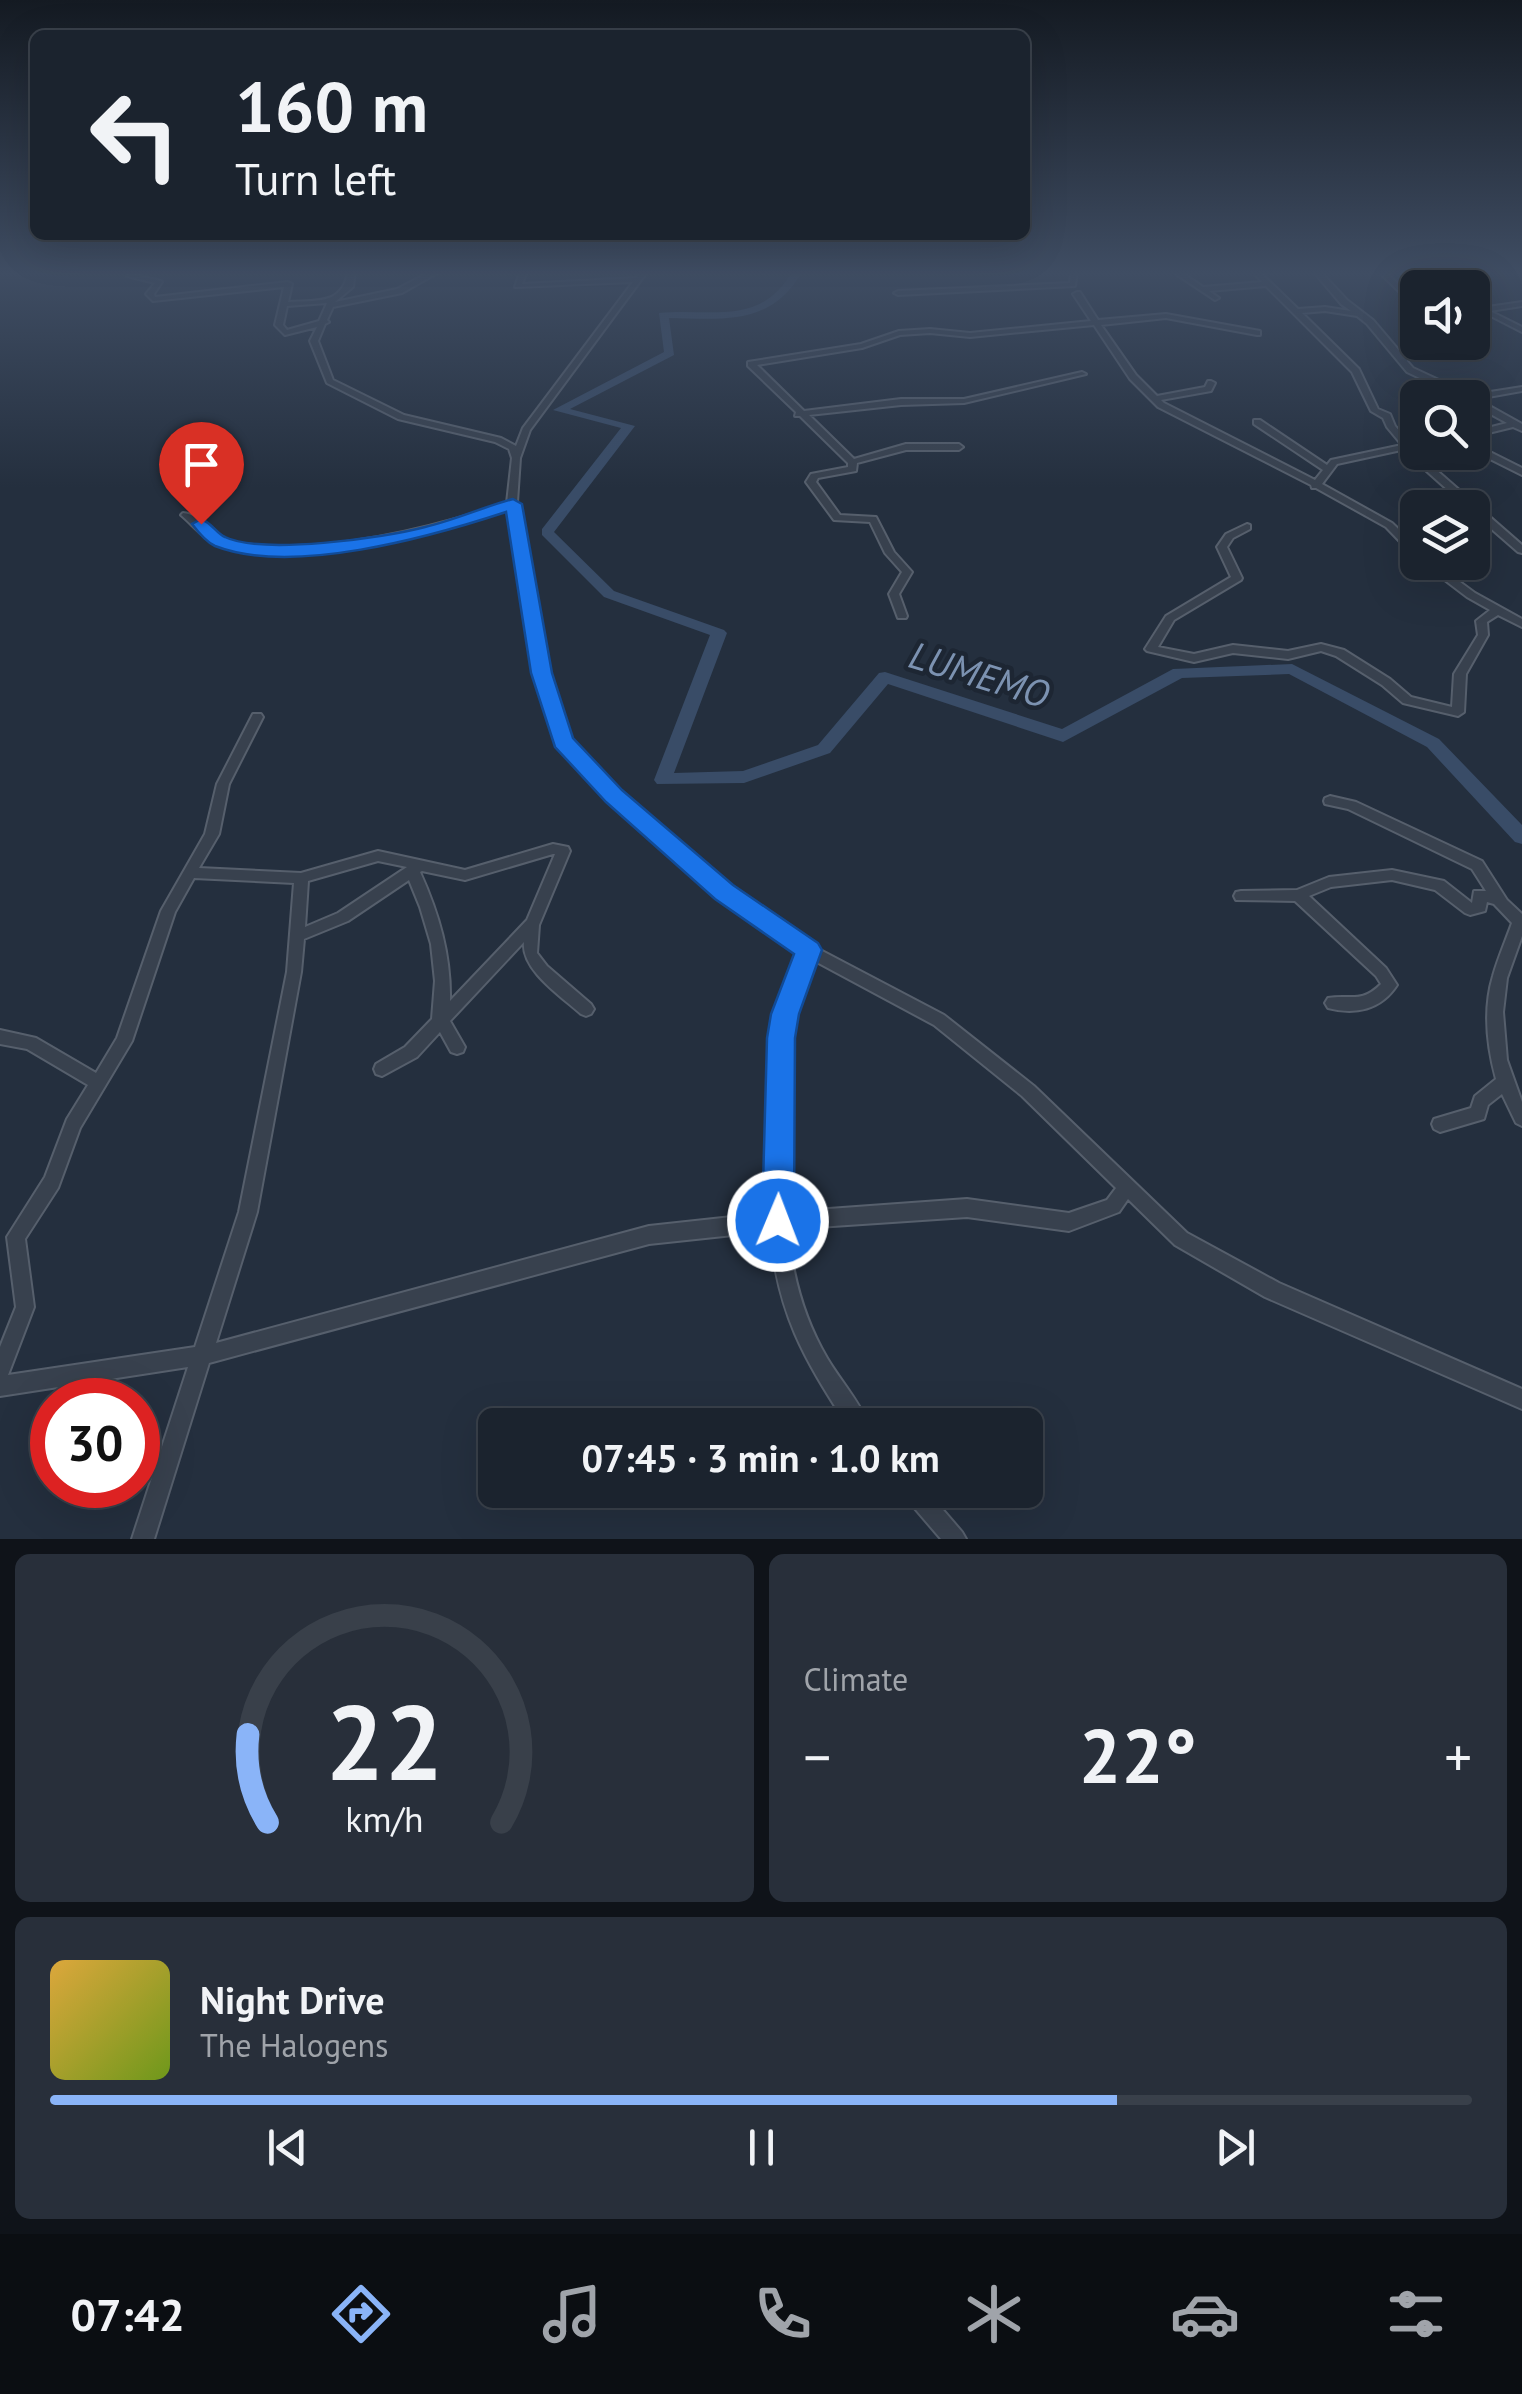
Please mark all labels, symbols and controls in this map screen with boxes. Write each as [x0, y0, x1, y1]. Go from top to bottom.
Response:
text: 160 m [235, 61, 428, 151]
icon: left [70, 70, 200, 200]
text: Turn left [235, 149, 396, 207]
map controls [1400, 270, 1490, 580]
button: sound [1400, 270, 1490, 360]
button: search [1400, 380, 1490, 470]
pin [159, 422, 244, 525]
icon: arrive [174, 437, 229, 492]
button: layers [1400, 490, 1490, 580]
water label: LUMEMO [904, 629, 1056, 718]
position arrow [726, 1169, 830, 1273]
speed limit sign: 30 [30, 1378, 160, 1508]
text: 07:45 · 3 min · 1.0 km [581, 1433, 940, 1482]
text: Climate [804, 1658, 908, 1700]
text: 22 [325, 1674, 443, 1809]
text: 22° [1079, 1707, 1197, 1804]
text: − [804, 1721, 831, 1792]
text: + [1444, 1721, 1472, 1792]
text: km/h [345, 1796, 423, 1842]
text: Night Drive [200, 1975, 384, 2024]
text: The Halogens [200, 2024, 388, 2066]
icon: previous [260, 2120, 315, 2175]
icon: pause [734, 2120, 789, 2175]
icon: next [1208, 2120, 1263, 2175]
icon: directions [326, 2279, 396, 2349]
icon: music [537, 2279, 607, 2349]
icon: phone [748, 2279, 818, 2349]
icon: climate [959, 2279, 1029, 2349]
icon: car [1170, 2279, 1240, 2349]
icon: filters [1381, 2279, 1451, 2349]
text: 07:42 [71, 2285, 185, 2343]

